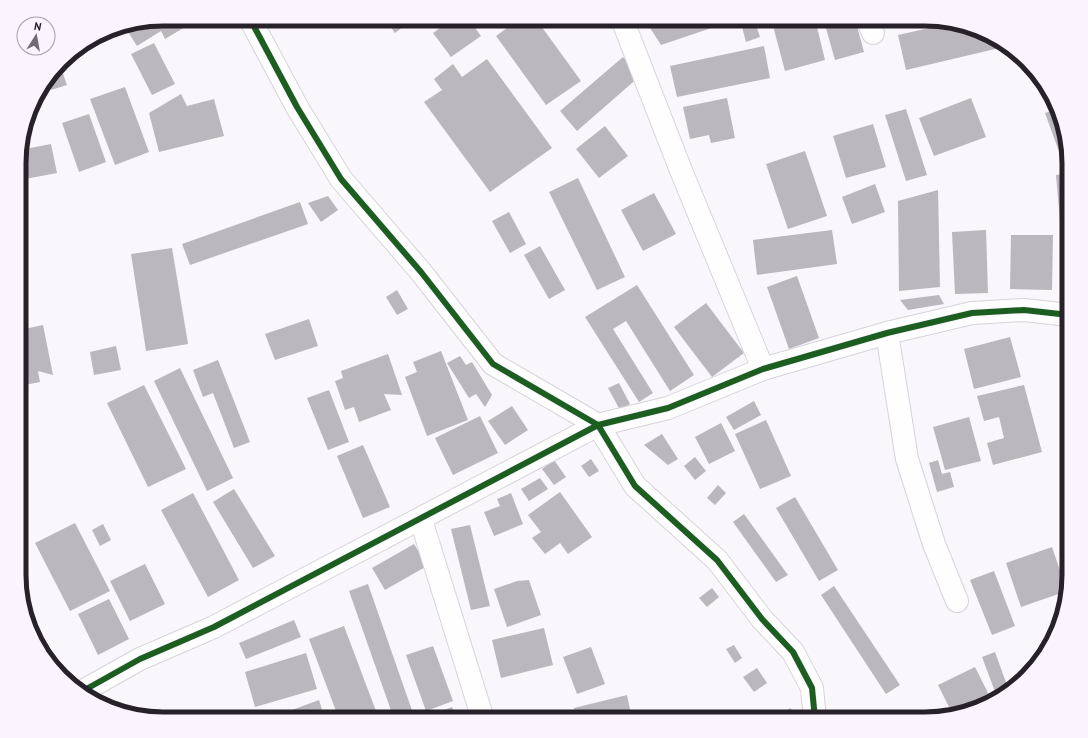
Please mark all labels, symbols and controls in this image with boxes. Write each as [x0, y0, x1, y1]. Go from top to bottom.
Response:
north arrow [16, 16, 56, 56]
text: N [33, 19, 43, 34]

